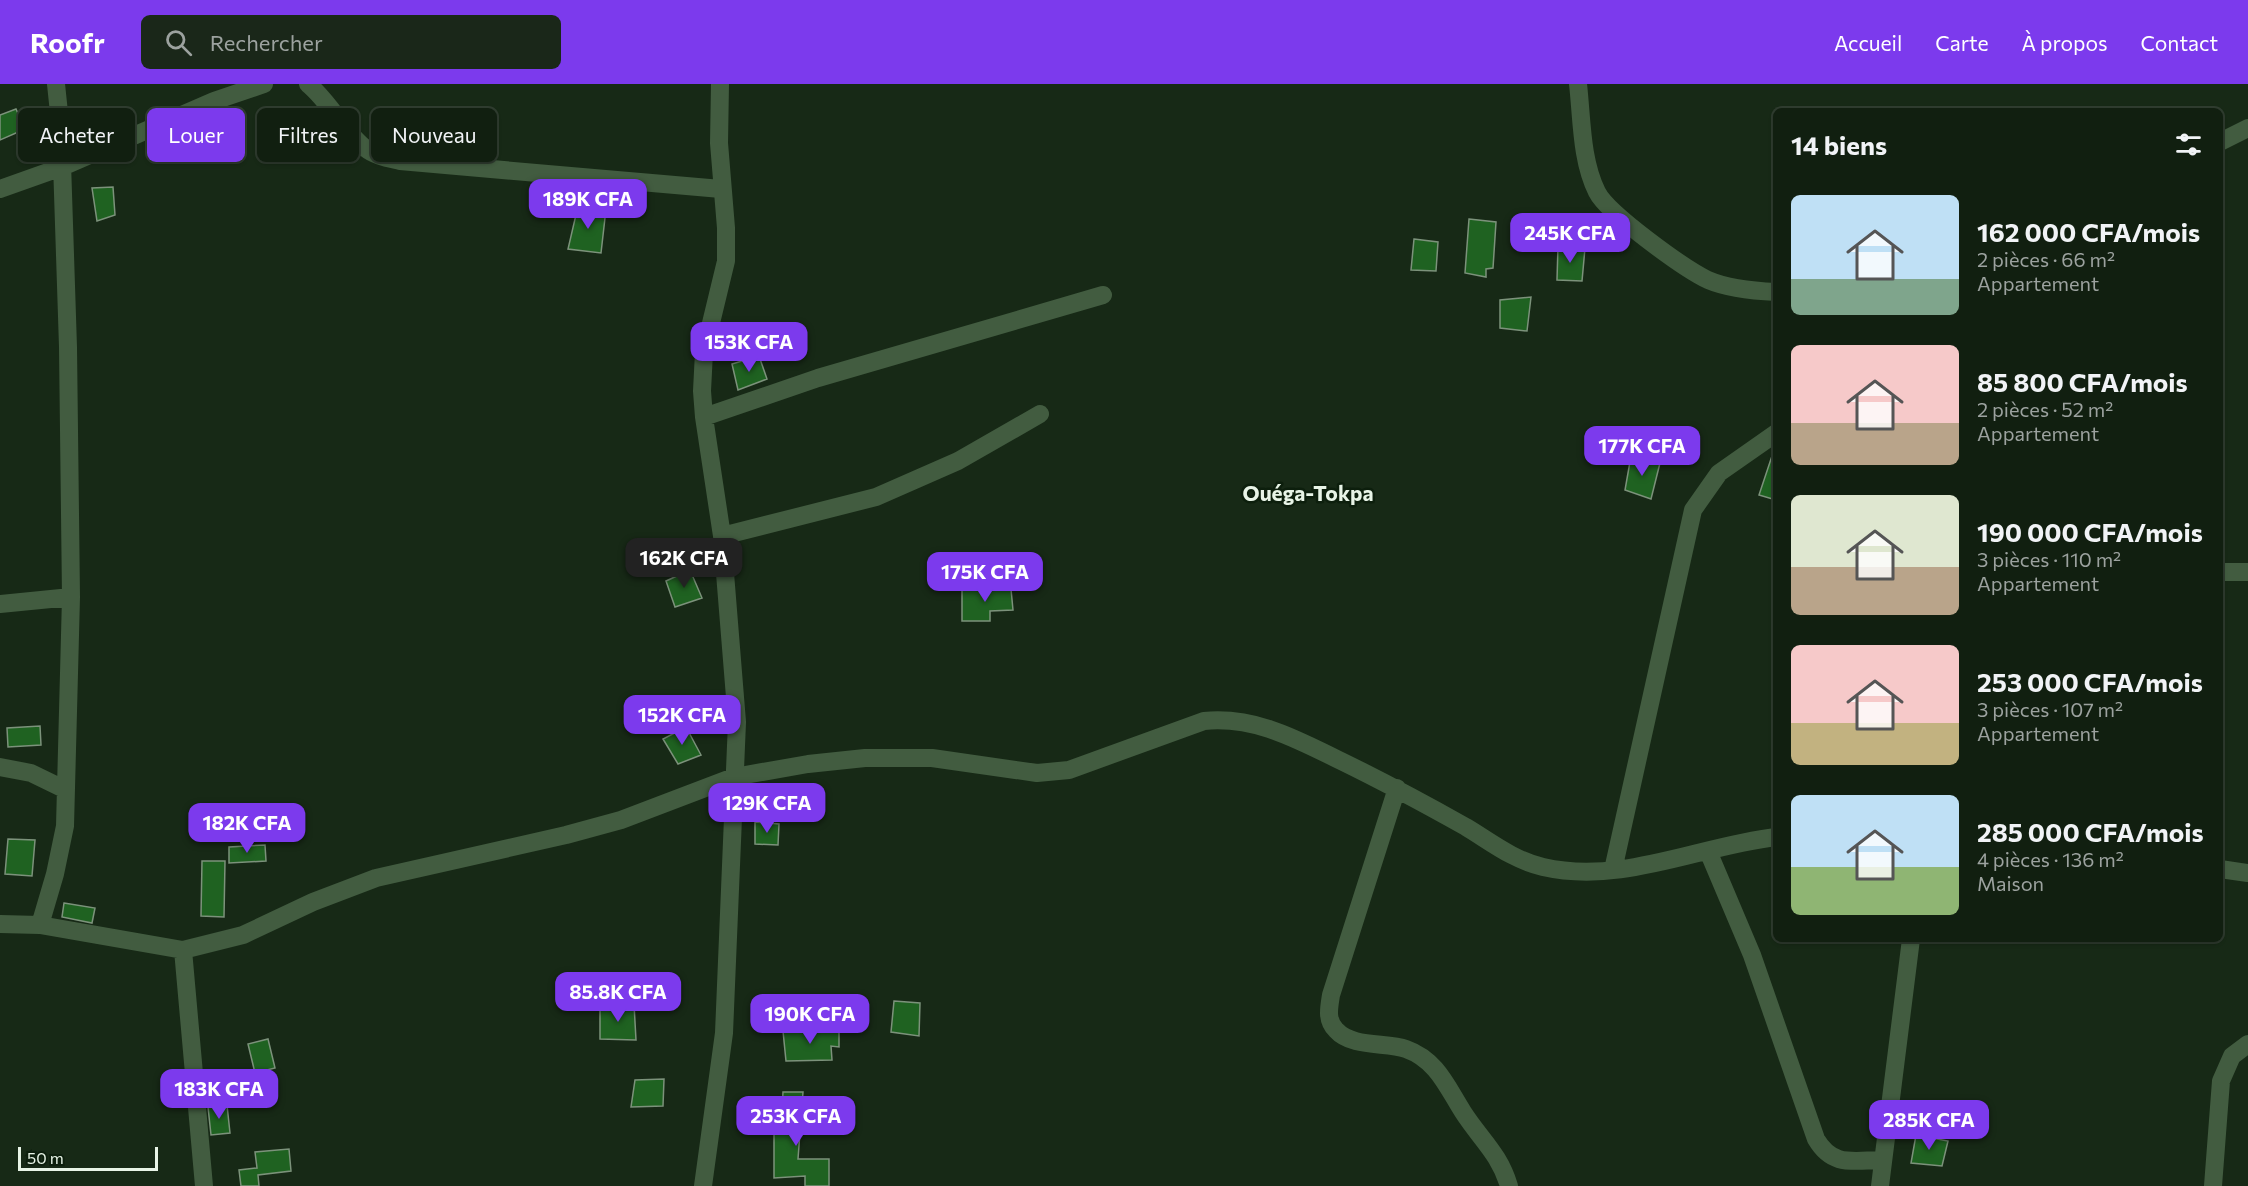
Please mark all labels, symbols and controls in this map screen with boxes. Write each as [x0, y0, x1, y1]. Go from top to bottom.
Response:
search box [141, 15, 561, 69]
text: Roofr [30, 25, 105, 59]
icon: search [162, 26, 195, 59]
text: Rechercher [210, 29, 323, 56]
text: Accueil [1834, 30, 1902, 55]
text: Carte [1935, 30, 1989, 55]
text: À propos [2022, 30, 2107, 55]
text: Contact [2140, 30, 2218, 55]
chip: Acheter [18, 108, 135, 162]
chip: Louer [147, 108, 245, 162]
chip: Filtres [257, 108, 359, 162]
chip: Nouveau [371, 108, 497, 162]
icon: filters [2172, 128, 2205, 161]
text: 14 biens [1791, 129, 1887, 160]
pin: 189K CFA [526, 179, 650, 230]
text: 189K CFA [543, 186, 633, 210]
pin: 245K CFA [1508, 213, 1632, 264]
text: 162 000 CFA/mois [1977, 216, 2200, 247]
icon: home [1839, 219, 1911, 291]
text: 245K CFA [1524, 220, 1616, 244]
text: 2 pièces · 66 m² [1977, 247, 2115, 271]
text: Appartement [1977, 271, 2099, 295]
pin: 153K CFA [687, 322, 811, 373]
text: 153K CFA [705, 329, 793, 353]
text: 85 800 CFA/mois [1977, 366, 2188, 397]
icon: home [1839, 369, 1911, 441]
text: 2 pièces · 52 m² [1977, 397, 2113, 421]
text: Appartement [1977, 421, 2099, 445]
pin: 177K CFA [1580, 426, 1704, 477]
text: 177K CFA [1598, 433, 1686, 457]
district label: Ouéga-Tokpa [1243, 480, 1373, 505]
text: 190 000 CFA/mois [1977, 516, 2203, 547]
icon: home [1839, 519, 1911, 591]
pin: 162K CFA [622, 538, 746, 589]
text: 162K CFA [639, 545, 729, 569]
text: 3 pièces · 110 m² [1977, 547, 2121, 571]
pin: 175K CFA [923, 552, 1047, 603]
text: 175K CFA [941, 559, 1029, 583]
text: Appartement [1977, 571, 2099, 595]
text: 253 000 CFA/mois [1977, 666, 2203, 697]
icon: home [1839, 669, 1911, 741]
pin: 152K CFA [620, 695, 744, 746]
text: 3 pièces · 107 m² [1977, 697, 2123, 721]
text: 152K CFA [638, 702, 726, 726]
text: Appartement [1977, 721, 2099, 745]
pin: 129K CFA [705, 783, 829, 834]
text: 129K CFA [722, 790, 812, 814]
pin: 182K CFA [185, 803, 309, 854]
text: 182K CFA [202, 810, 292, 834]
text: 285 000 CFA/mois [1977, 816, 2204, 847]
icon: home [1839, 819, 1911, 891]
text: 4 pièces · 136 m² [1977, 847, 2124, 871]
text: Maison [1977, 871, 2044, 895]
pin: 85.8K CFA [549, 972, 687, 1023]
text: 85.8K CFA [569, 979, 667, 1003]
pin: 190K CFA [748, 994, 872, 1045]
text: 190K CFA [764, 1001, 856, 1025]
pin: 183K CFA [157, 1069, 281, 1120]
text: 183K CFA [174, 1076, 264, 1100]
pin: 253K CFA [734, 1096, 858, 1147]
pin: 285K CFA [1867, 1100, 1991, 1151]
text: 253K CFA [750, 1103, 842, 1127]
text: 285K CFA [1883, 1107, 1975, 1131]
scale bar [18, 1144, 158, 1172]
text: 50 m [27, 1148, 64, 1167]

